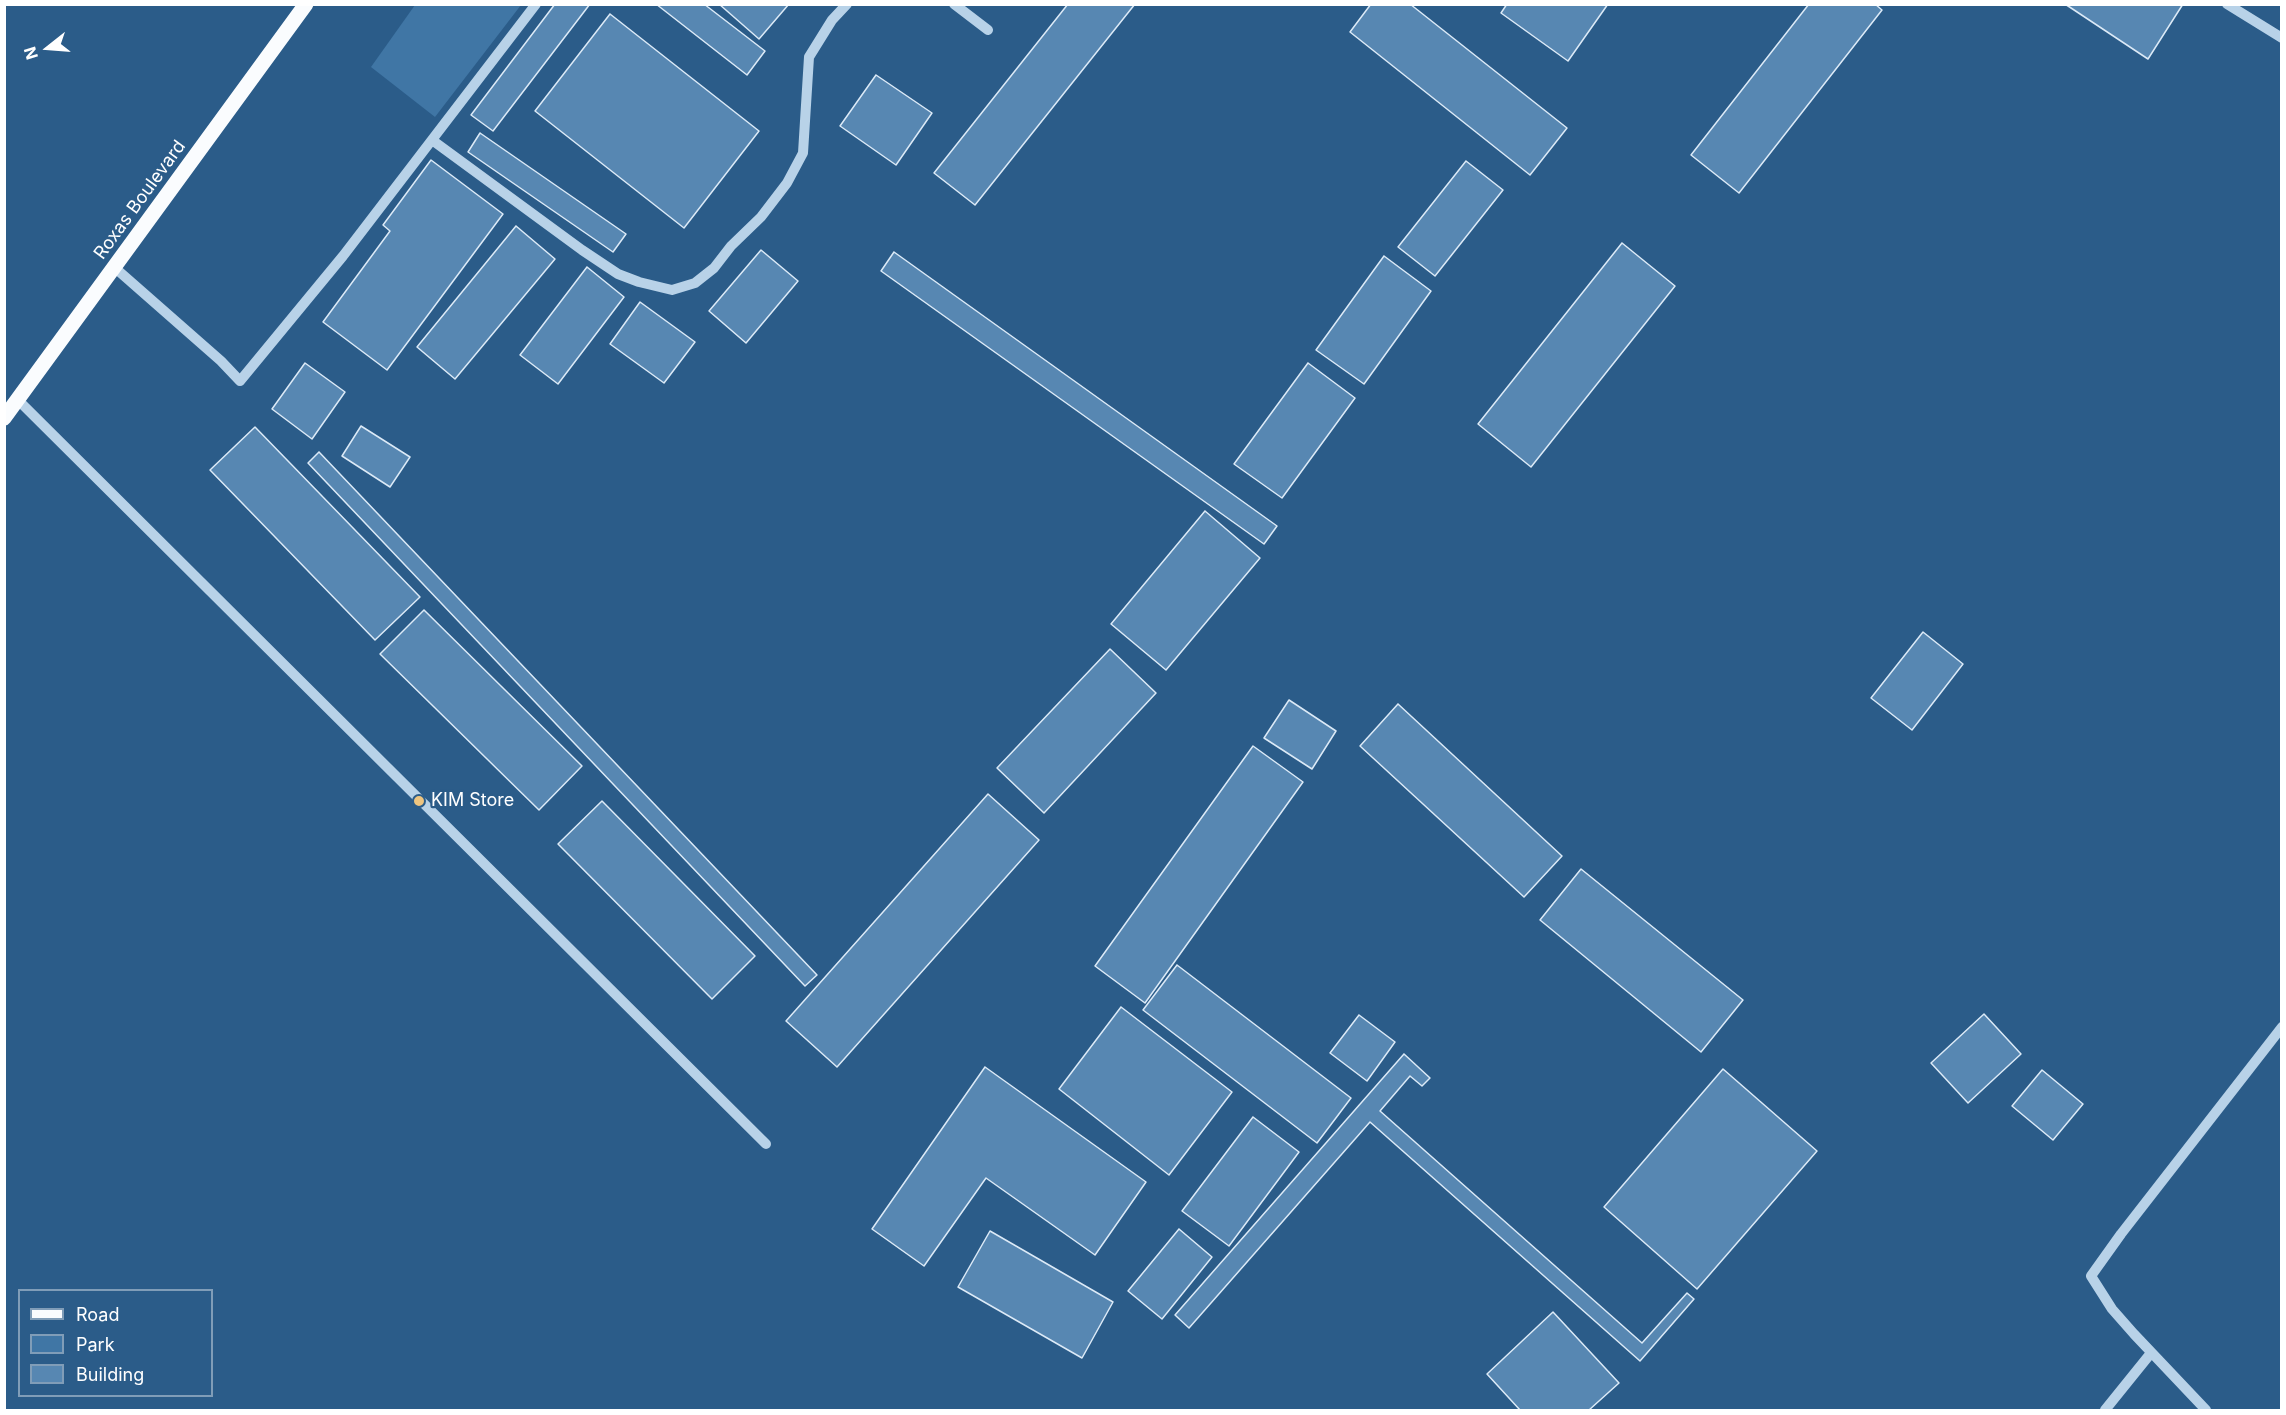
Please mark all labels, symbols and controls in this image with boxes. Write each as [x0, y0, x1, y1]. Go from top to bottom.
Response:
north arrow [18, 18, 78, 78]
text: N [19, 45, 42, 62]
street label: Roxas Boulevard [90, 136, 190, 264]
place label: KIM Store [431, 790, 514, 812]
marker: KIM Store [412, 794, 426, 808]
legend [18, 1289, 213, 1397]
text: Road [76, 1304, 119, 1325]
text: Park [76, 1334, 115, 1355]
text: Building [76, 1364, 144, 1385]

